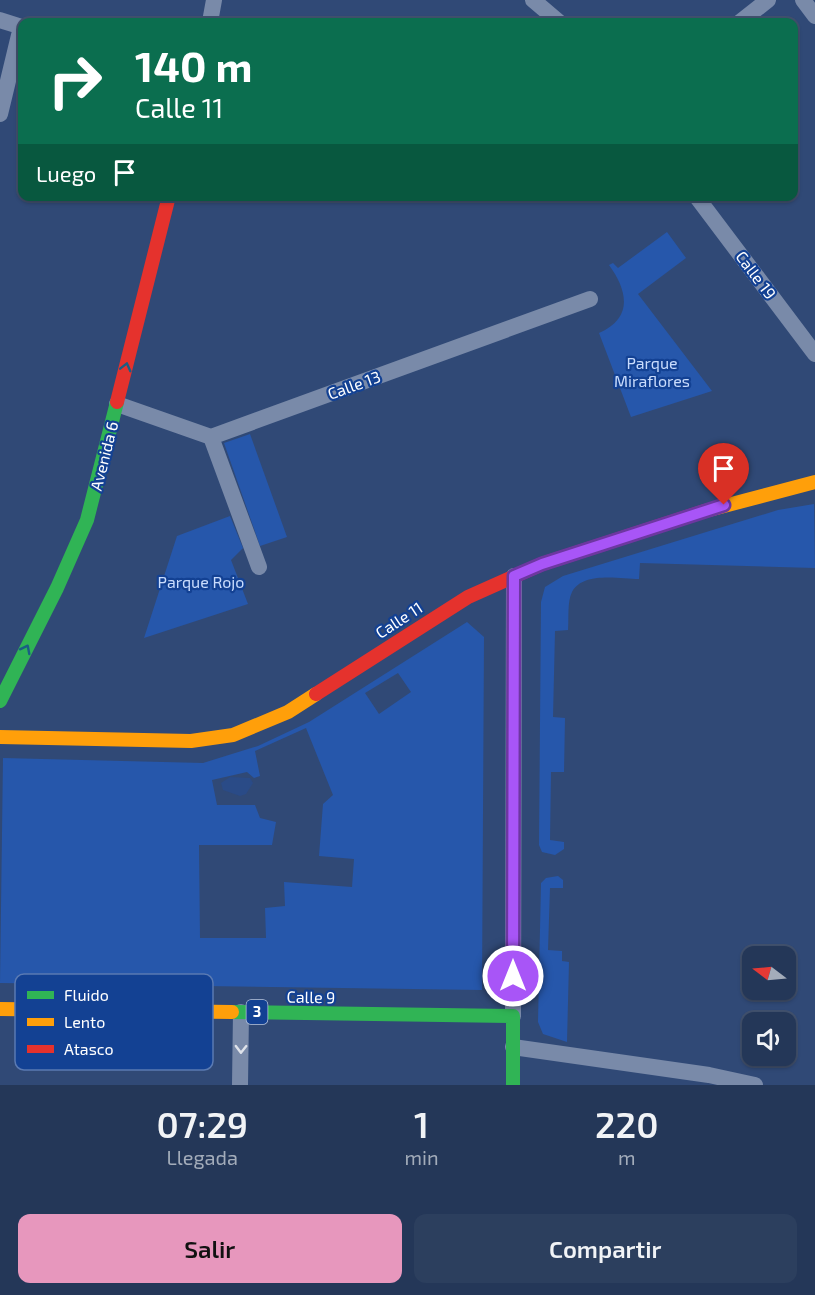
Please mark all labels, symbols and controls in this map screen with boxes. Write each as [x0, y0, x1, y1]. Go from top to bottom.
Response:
text: 140 m [135, 40, 252, 90]
icon: right [36, 42, 114, 120]
text: Calle 11 [135, 91, 223, 123]
icon: arrive [108, 156, 141, 189]
text: Luego [36, 160, 96, 186]
street label: Calle 19 [732, 247, 781, 302]
park label: Parque Miraflores [614, 353, 690, 390]
one-way arrow [119, 363, 132, 373]
street label: Calle 13 [325, 366, 383, 403]
street label: Avenida 6 [86, 419, 121, 492]
pin [698, 443, 749, 505]
icon: arrive [707, 452, 740, 485]
park label: Parque Rojo [158, 572, 244, 592]
street label: Calle 11 [372, 597, 426, 642]
one-way arrow [19, 644, 31, 655]
position arrow [481, 944, 545, 1008]
north arrow [742, 946, 796, 1000]
map controls [742, 946, 796, 1066]
legend [15, 974, 213, 1070]
text: Fluido [64, 985, 109, 1004]
street label: Calle 9 [286, 987, 336, 1006]
road number: 3 [246, 1000, 268, 1024]
text: Lento [64, 1012, 105, 1031]
button: sound [742, 1012, 796, 1066]
text: Atasco [64, 1039, 114, 1058]
one-way arrow [235, 1044, 247, 1053]
text: 07:29 [156, 1102, 248, 1145]
text: 1 [414, 1102, 429, 1145]
text: 220 [595, 1102, 659, 1145]
text: Llegada [166, 1145, 238, 1169]
text: min [404, 1145, 439, 1169]
text: m [618, 1145, 636, 1169]
button: Salir [18, 1214, 402, 1283]
button: Compartir [414, 1214, 797, 1283]

